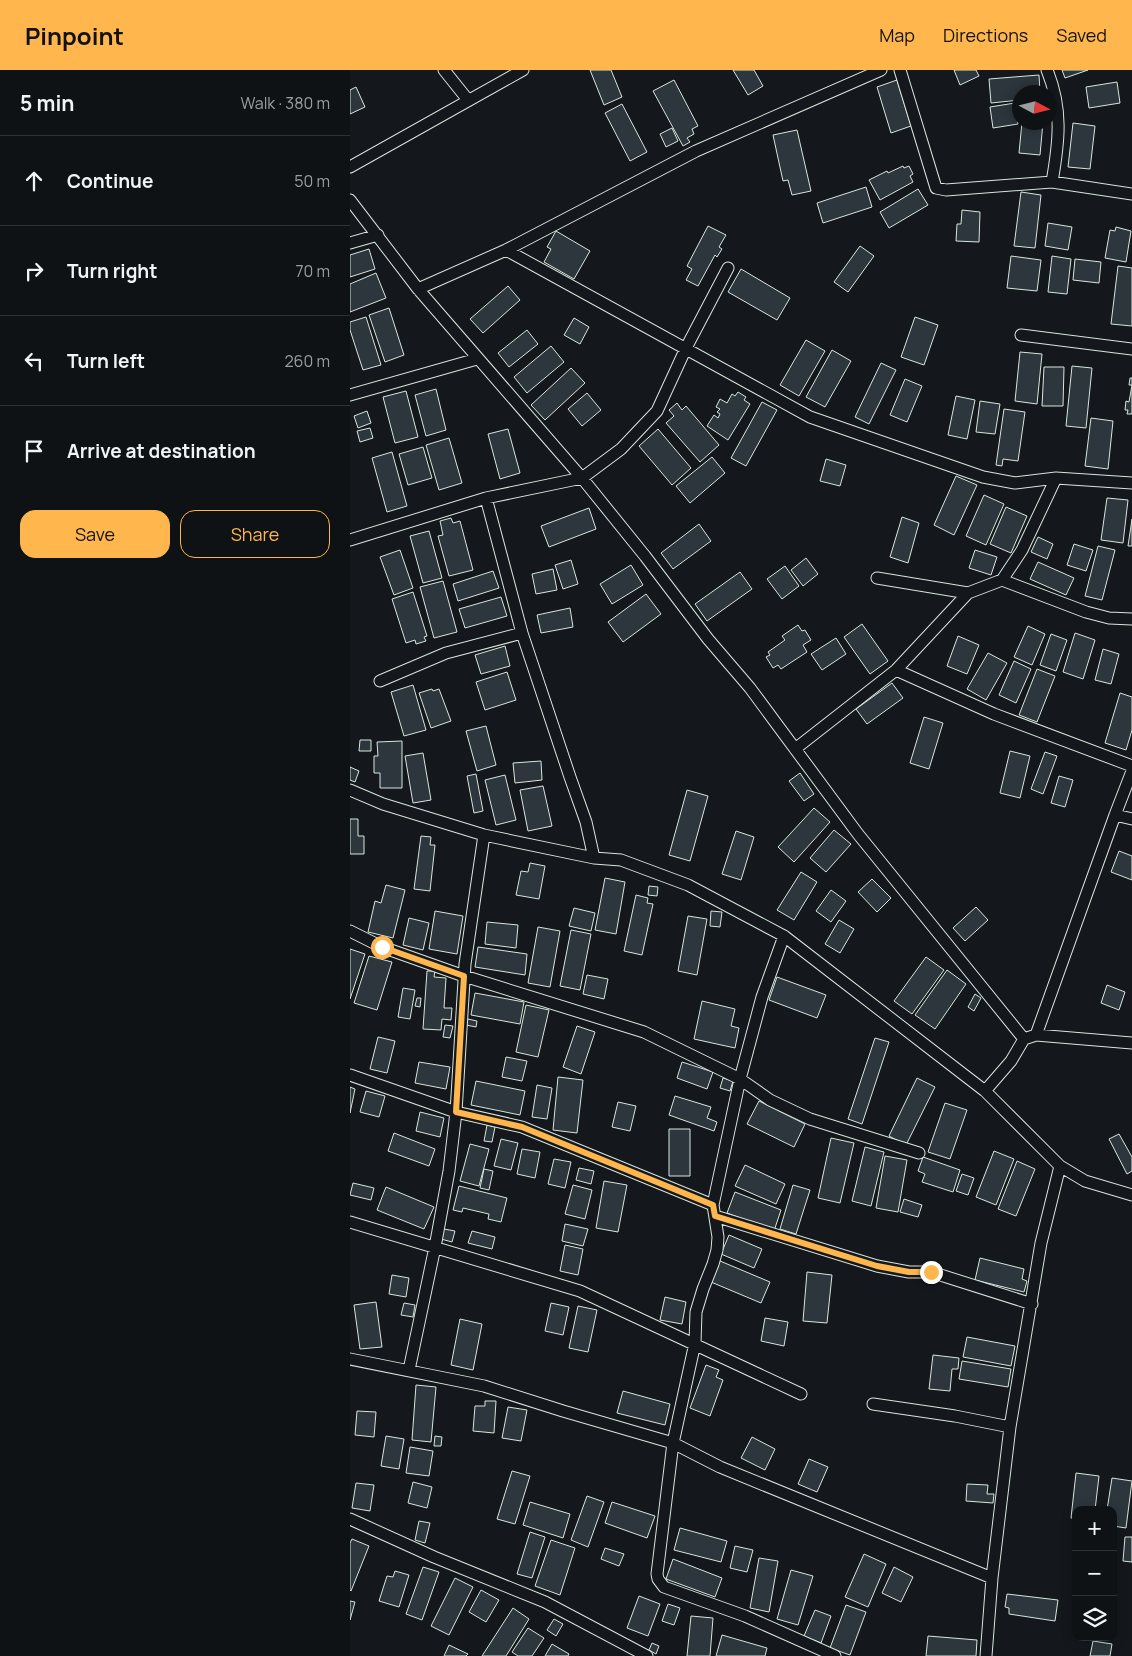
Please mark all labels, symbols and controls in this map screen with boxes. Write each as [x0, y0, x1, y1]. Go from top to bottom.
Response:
text: Pinpoint [25, 19, 124, 52]
text: Map [879, 23, 915, 47]
text: Directions [943, 23, 1028, 47]
text: Saved [1056, 23, 1107, 47]
north arrow [1012, 85, 1057, 130]
text: 5 min [20, 89, 74, 117]
text: Walk · 380 m [241, 92, 330, 114]
icon: ahead [20, 167, 48, 195]
text: Continue [67, 168, 153, 194]
text: 50 m [294, 170, 330, 192]
icon: right [20, 257, 48, 285]
text: Turn right [67, 258, 157, 284]
text: 70 m [295, 260, 330, 282]
icon: left [20, 347, 48, 375]
text: Turn left [67, 348, 145, 374]
text: 260 m [284, 350, 330, 372]
icon: arrive [20, 437, 48, 465]
text: Arrive at destination [67, 438, 256, 464]
button: Save [20, 510, 170, 558]
button: Share [180, 510, 330, 558]
route start [371, 936, 394, 959]
route end [920, 1261, 943, 1284]
map controls [1072, 1506, 1117, 1641]
button: + [1072, 1506, 1117, 1551]
button: − [1072, 1551, 1117, 1596]
button: layers [1072, 1596, 1117, 1641]

